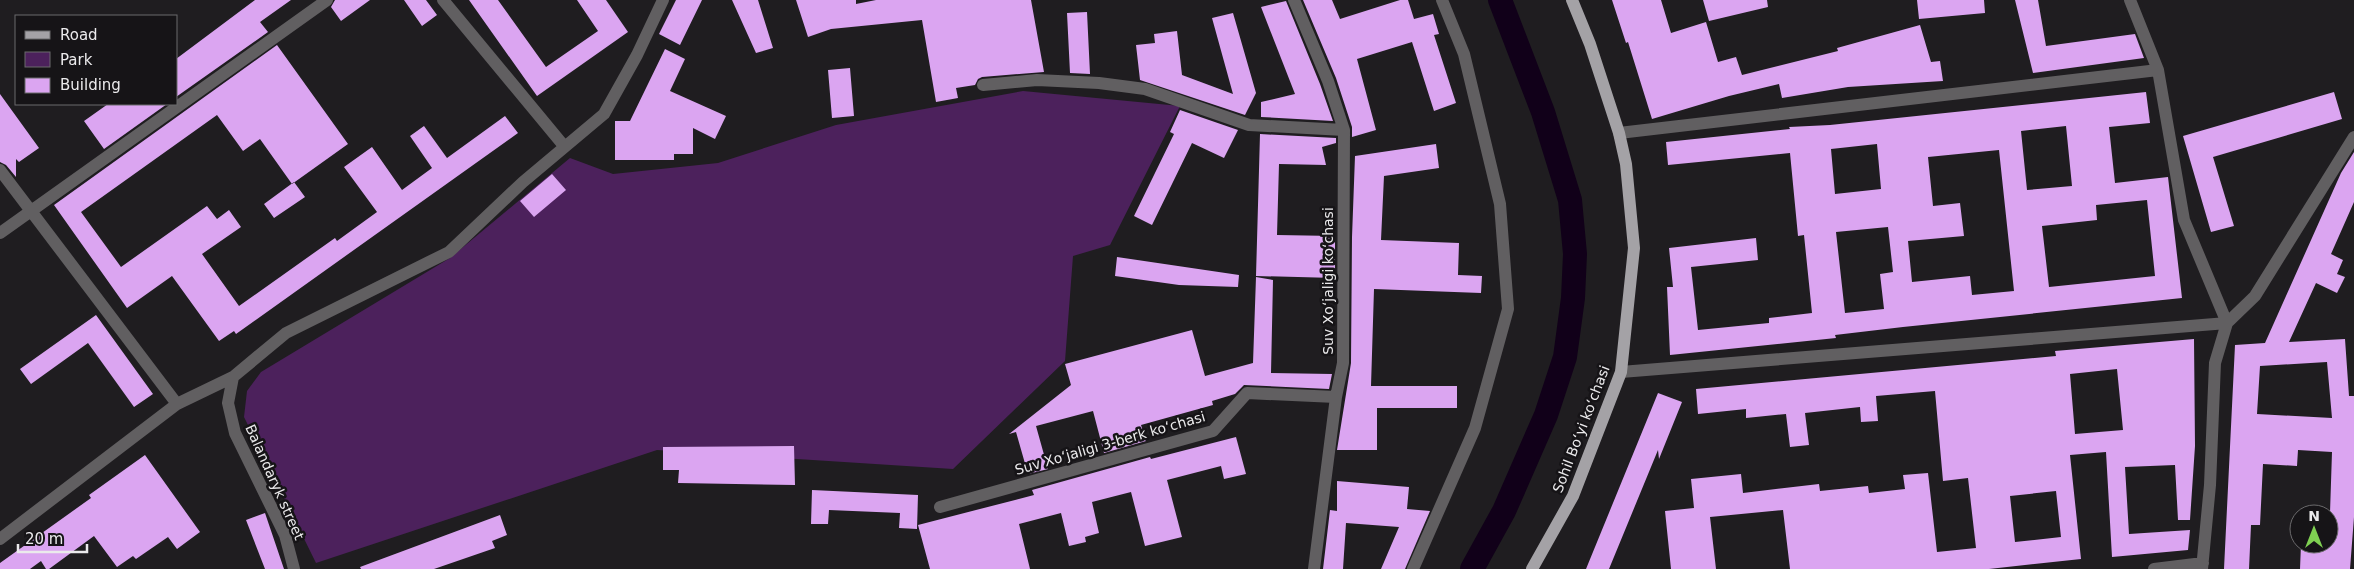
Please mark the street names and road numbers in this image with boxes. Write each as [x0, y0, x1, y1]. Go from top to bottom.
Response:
street label: Suv Xoʻjaligi koʻchasi [1320, 207, 1336, 355]
street label: Sohil Boʻyi koʻchasi [1549, 363, 1613, 495]
street label: Suv Xoʻjaligi 3-berk koʻchasi [1013, 408, 1207, 478]
street label: Balandaryk street [242, 422, 308, 543]

